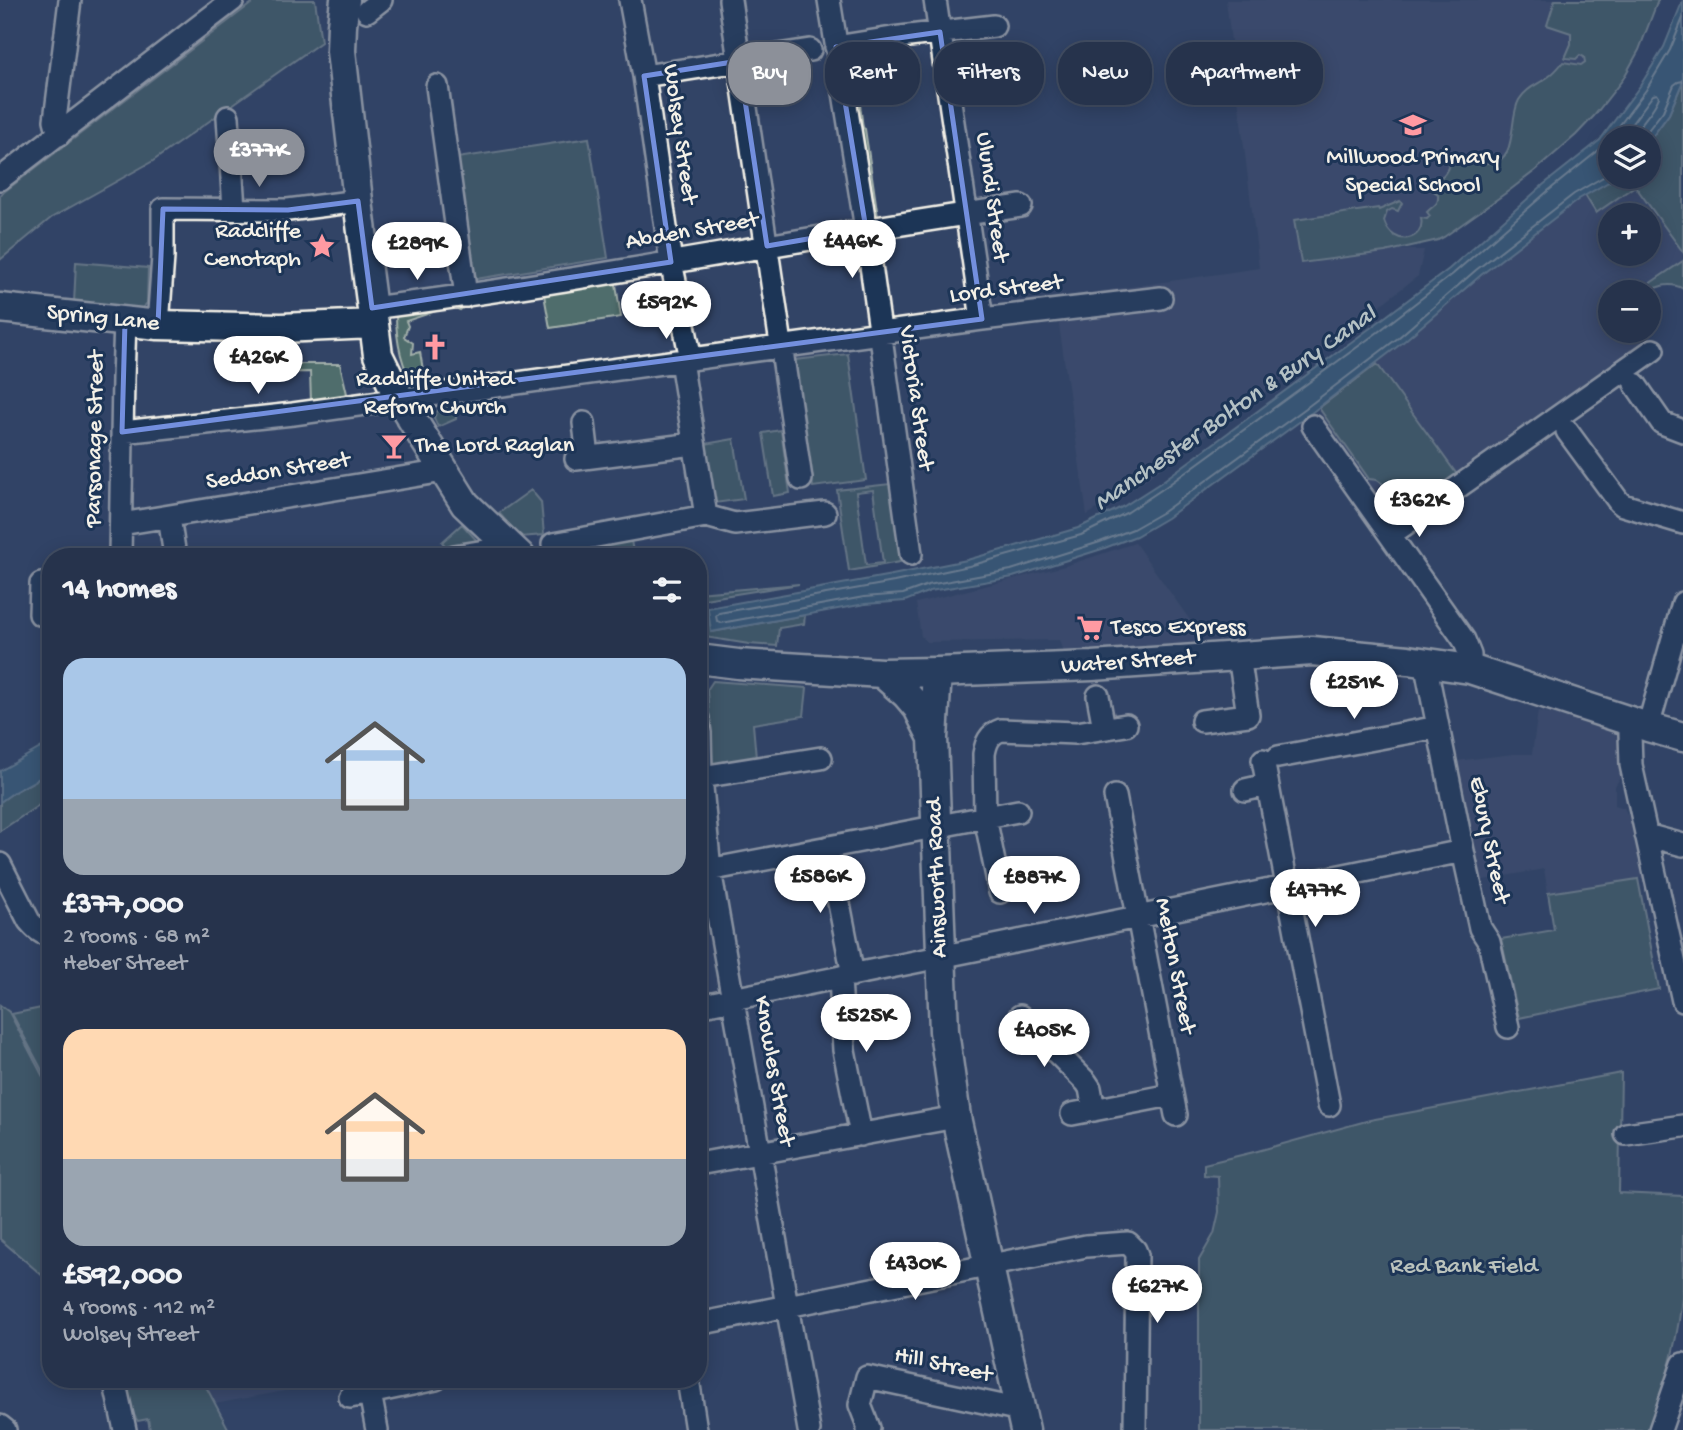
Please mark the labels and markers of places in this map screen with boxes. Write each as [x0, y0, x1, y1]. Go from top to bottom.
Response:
school or university icon: Millwood Primary Special School [1398, 110, 1428, 140]
pin: £377K [210, 130, 308, 189]
place label: Millwood Primary Special School [1326, 144, 1500, 201]
place label: Radcliffe Cenotaph [204, 218, 302, 275]
pin: £446K [803, 220, 901, 280]
pin: £289K [368, 222, 466, 282]
place icon: Radcliffe Cenotaph [307, 231, 337, 261]
pin: £592K [617, 282, 715, 341]
church icon: Radcliffe United Reform Church [420, 332, 450, 362]
pin: £426K [209, 336, 307, 396]
place label: Radcliffe United Reform Church [356, 366, 516, 423]
bar icon: The Lord Raglan [379, 431, 409, 461]
place label: The Lord Raglan [413, 432, 575, 461]
pin: £362K [1370, 480, 1468, 539]
supermarket icon: Tesco Express [1075, 613, 1105, 643]
place label: Tesco Express [1109, 614, 1247, 643]
pin: £251K [1305, 662, 1403, 721]
pin: £586K [771, 856, 869, 915]
pin: £887K [985, 856, 1083, 916]
pin: £477K [1266, 870, 1364, 929]
pin: £525K [817, 995, 915, 1054]
pin: £405K [995, 1010, 1093, 1069]
pin: £430K [866, 1242, 964, 1302]
pin: £627K [1108, 1266, 1206, 1325]

